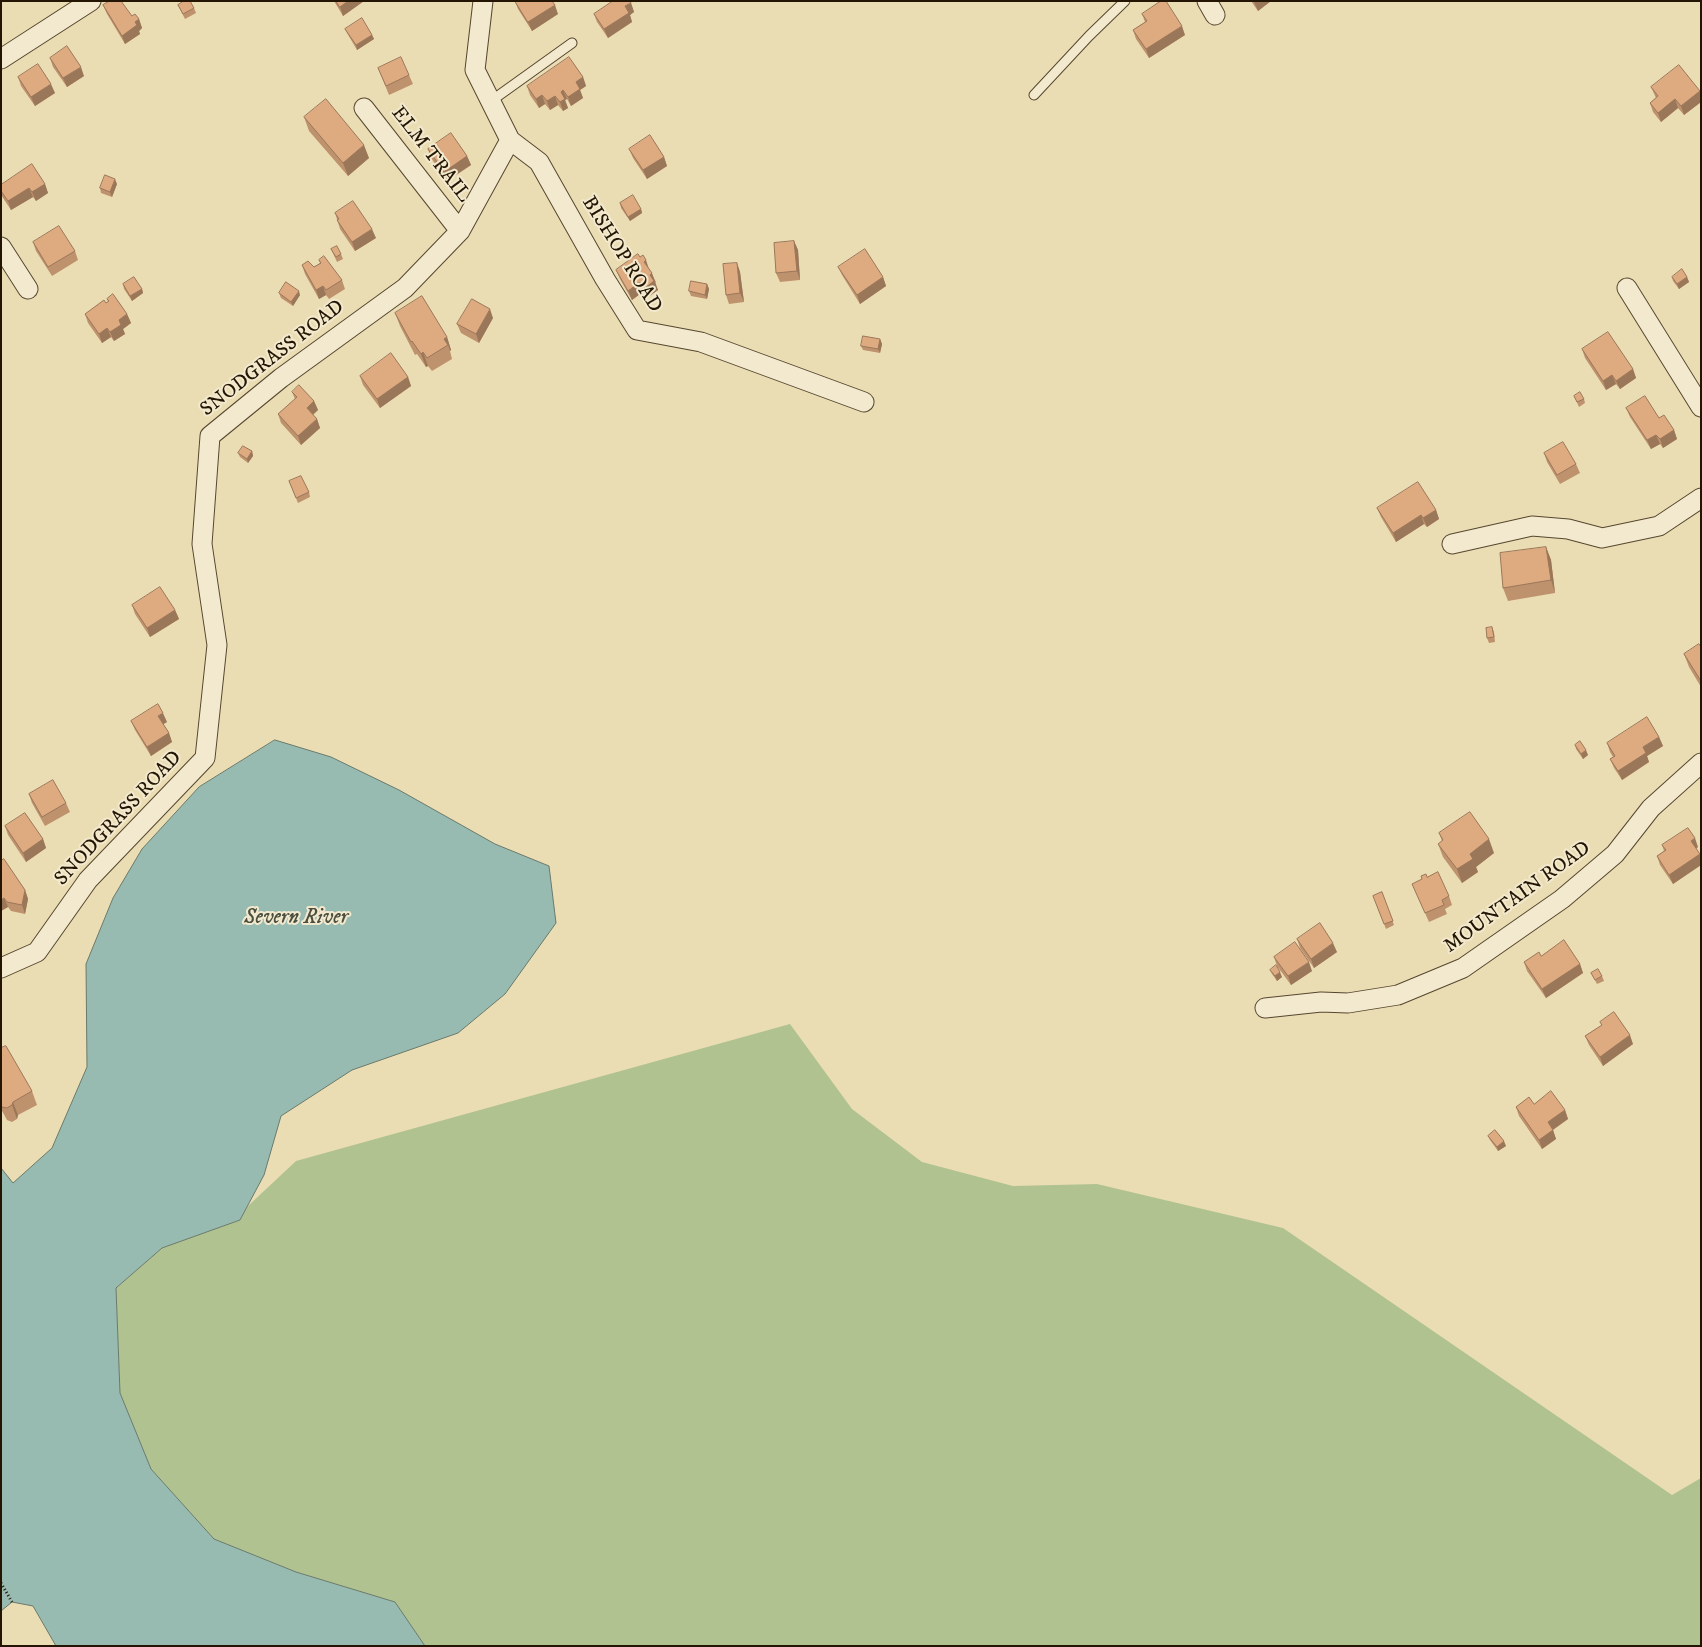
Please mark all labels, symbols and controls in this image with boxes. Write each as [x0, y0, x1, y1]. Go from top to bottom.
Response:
street label: ELM TRAIL [385, 102, 475, 208]
street label: BISHOP ROAD [576, 192, 666, 318]
street label: SNODGRASS ROAD [196, 295, 350, 423]
street label: SNODGRASS ROAD [50, 747, 188, 891]
street label: MOUNTAIN ROAD [1440, 837, 1596, 959]
water label: Severn River [244, 906, 348, 932]

